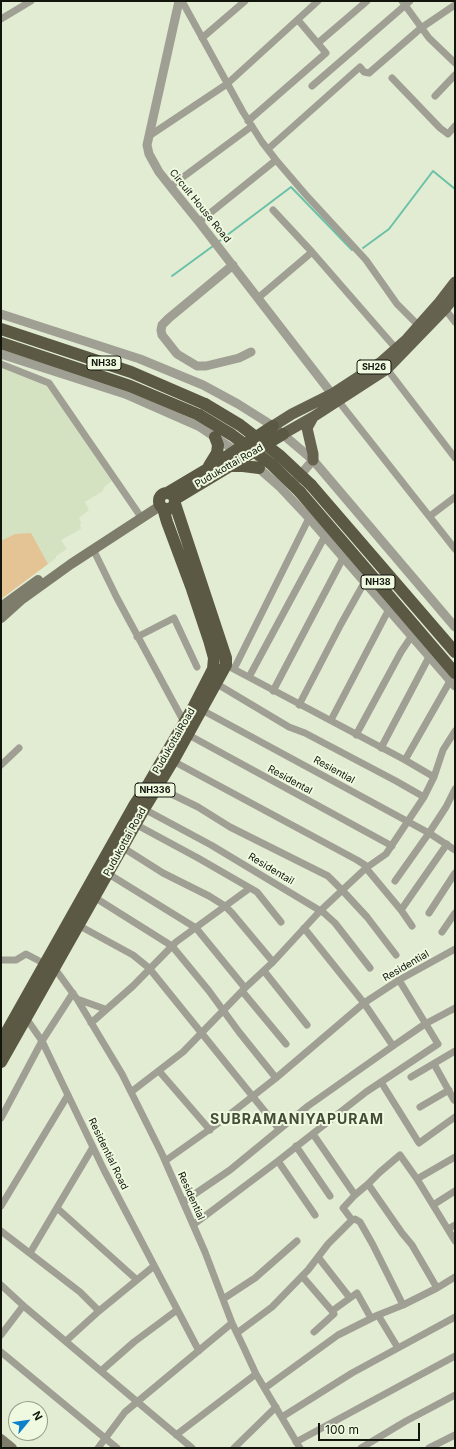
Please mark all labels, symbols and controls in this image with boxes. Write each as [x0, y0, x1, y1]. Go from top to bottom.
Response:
street label: Circuit House Road [167, 167, 233, 245]
road number: NH38 [87, 356, 121, 370]
road number: SH26 [357, 360, 391, 374]
street label: Pudukottai Road [193, 442, 265, 490]
road number: NH38 [361, 575, 395, 589]
street label: PudukottaiRoad [150, 706, 198, 776]
street label: Resiential [311, 754, 357, 786]
street label: Residental [266, 763, 314, 797]
road number: NH336 [135, 783, 175, 797]
street label: Pudukottai Road [101, 805, 149, 879]
street label: Residentail [246, 851, 296, 887]
street label: Residential [381, 948, 431, 984]
district label: SUBRAMANIYAPURAM [210, 1112, 384, 1128]
street label: Residential Road [85, 1116, 131, 1192]
street label: Residential [175, 1170, 207, 1222]
north arrow [8, 1401, 48, 1441]
text: N [29, 1409, 46, 1423]
scale bar [320, 1415, 422, 1441]
text: 100 m [325, 1422, 359, 1437]

